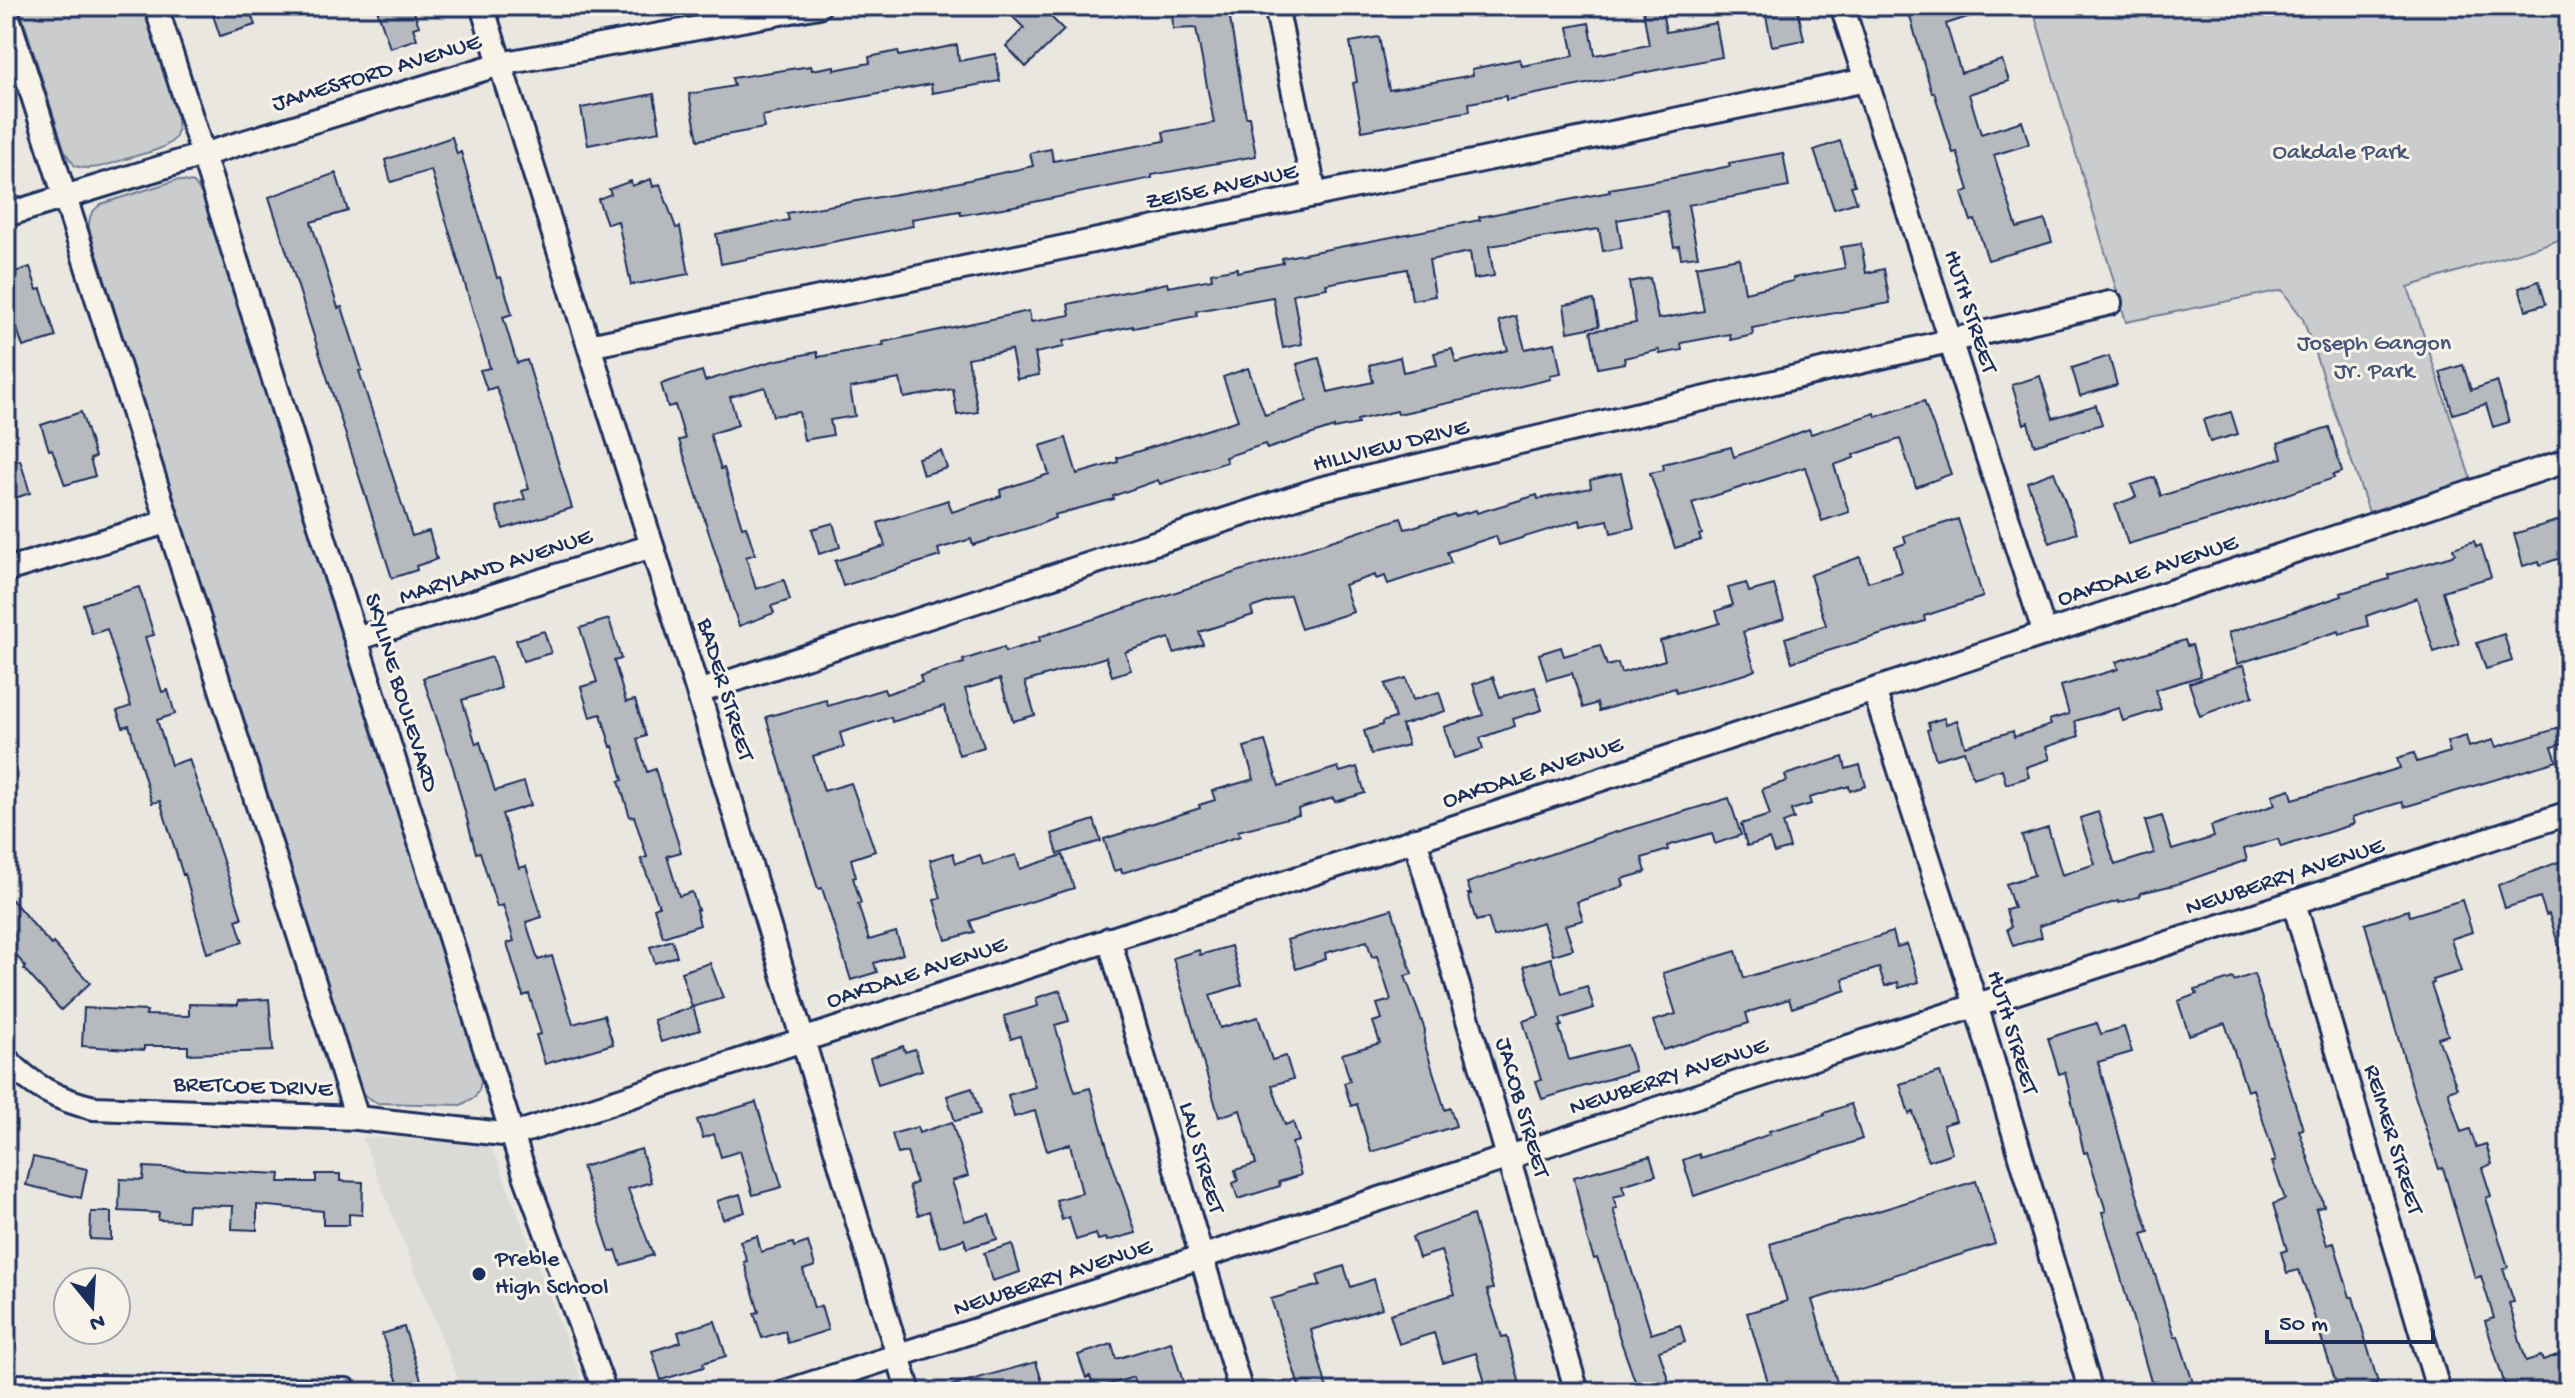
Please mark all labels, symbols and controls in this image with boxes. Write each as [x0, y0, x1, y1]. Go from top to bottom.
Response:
street label: JAMESFORD AVENUE [269, 28, 486, 120]
park label: Oakdale Park [2273, 139, 2410, 168]
street label: ZEISE AVENUE [1143, 157, 1302, 218]
street label: HUTH STREET [1935, 247, 2003, 379]
park label: Joseph Gangon Jr. Park [2297, 330, 2452, 387]
street label: HILLVIEW DRIVE [1310, 413, 1473, 480]
street label: MARYLAND AVENUE [396, 523, 597, 613]
street label: OAKDALE AVENUE [2054, 529, 2243, 615]
street label: SKYLINE BOULEVARD [356, 590, 444, 796]
street label: BADER STREET [688, 614, 760, 766]
street label: OAKDALE AVENUE [1439, 731, 1628, 817]
street label: NEWBERRY AVENUE [2182, 832, 2389, 924]
street label: OAKDALE AVENUE [823, 931, 1012, 1017]
street label: HUTH STREET [1978, 967, 2044, 1100]
street label: NEWBERRY AVENUE [1566, 1032, 1773, 1124]
street label: JACOB STREET [1487, 1035, 1555, 1183]
street label: REIMER STREET [2355, 1062, 2429, 1220]
street label: BRETCOE DRIVE [172, 1071, 334, 1105]
street label: LAU STREET [1170, 1099, 1230, 1219]
street label: NEWBERRY AVENUE [950, 1233, 1157, 1325]
place label: Preble High School [494, 1246, 609, 1303]
marker: Preble High School [470, 1265, 488, 1283]
north arrow [52, 1266, 132, 1346]
scale bar [2267, 1294, 2433, 1344]
text: N [86, 1307, 108, 1336]
text: 50 m [2279, 1311, 2328, 1340]

